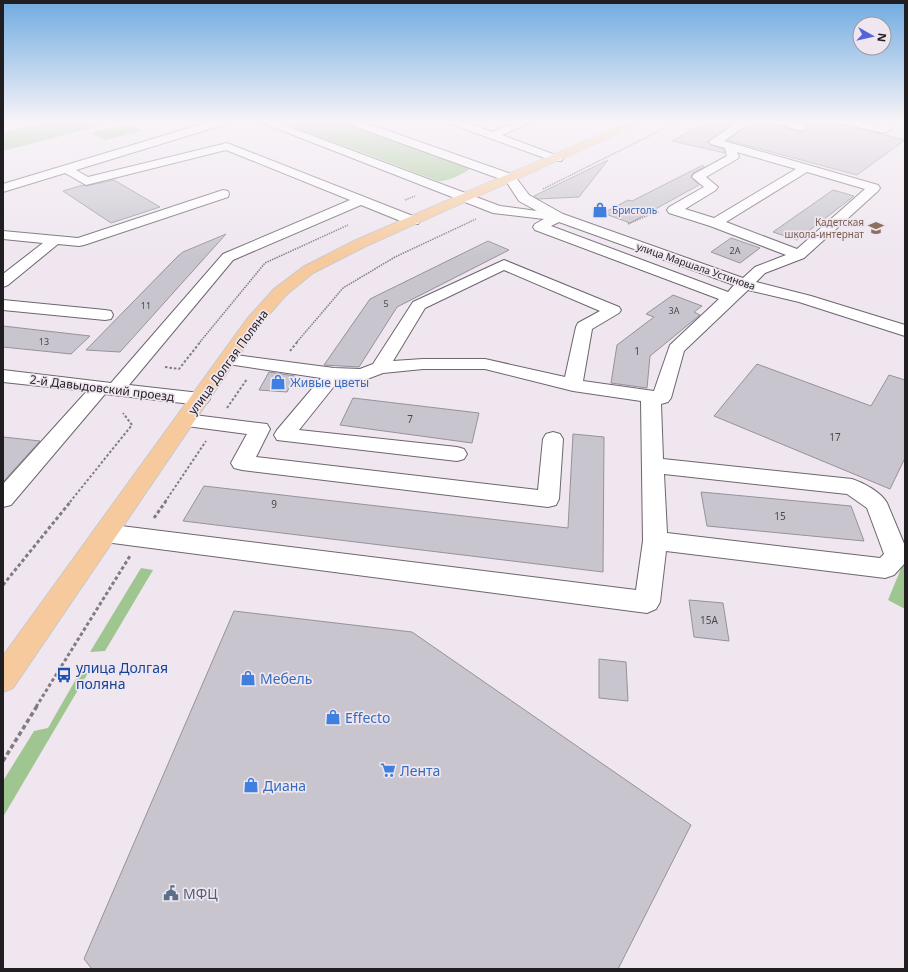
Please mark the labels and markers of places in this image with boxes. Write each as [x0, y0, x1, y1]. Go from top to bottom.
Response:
shop icon: Бристоль [591, 201, 609, 219]
place label: Бристоль [612, 203, 657, 217]
place label: Кадетская школа-интернат [785, 215, 864, 241]
school or university icon: Кадетская школа-интернат [867, 219, 885, 237]
shop icon: Живые цветы [269, 373, 287, 391]
place label: Живые цветы [290, 374, 369, 391]
place label: улица Долгая поляна [76, 658, 168, 693]
bus stop icon: улица Долгая поляна [55, 666, 73, 684]
shop icon: Мебель [239, 669, 257, 687]
place label: Мебель [260, 669, 312, 688]
shop icon: Effecto [324, 708, 342, 726]
place label: Effecto [345, 708, 391, 727]
supermarket icon: Лента [379, 761, 397, 779]
place label: Лента [400, 761, 440, 780]
shop icon: Диана [242, 776, 260, 794]
place label: Диана [263, 776, 306, 795]
public building icon: МФЦ [162, 884, 180, 902]
place label: МФЦ [183, 884, 218, 903]

